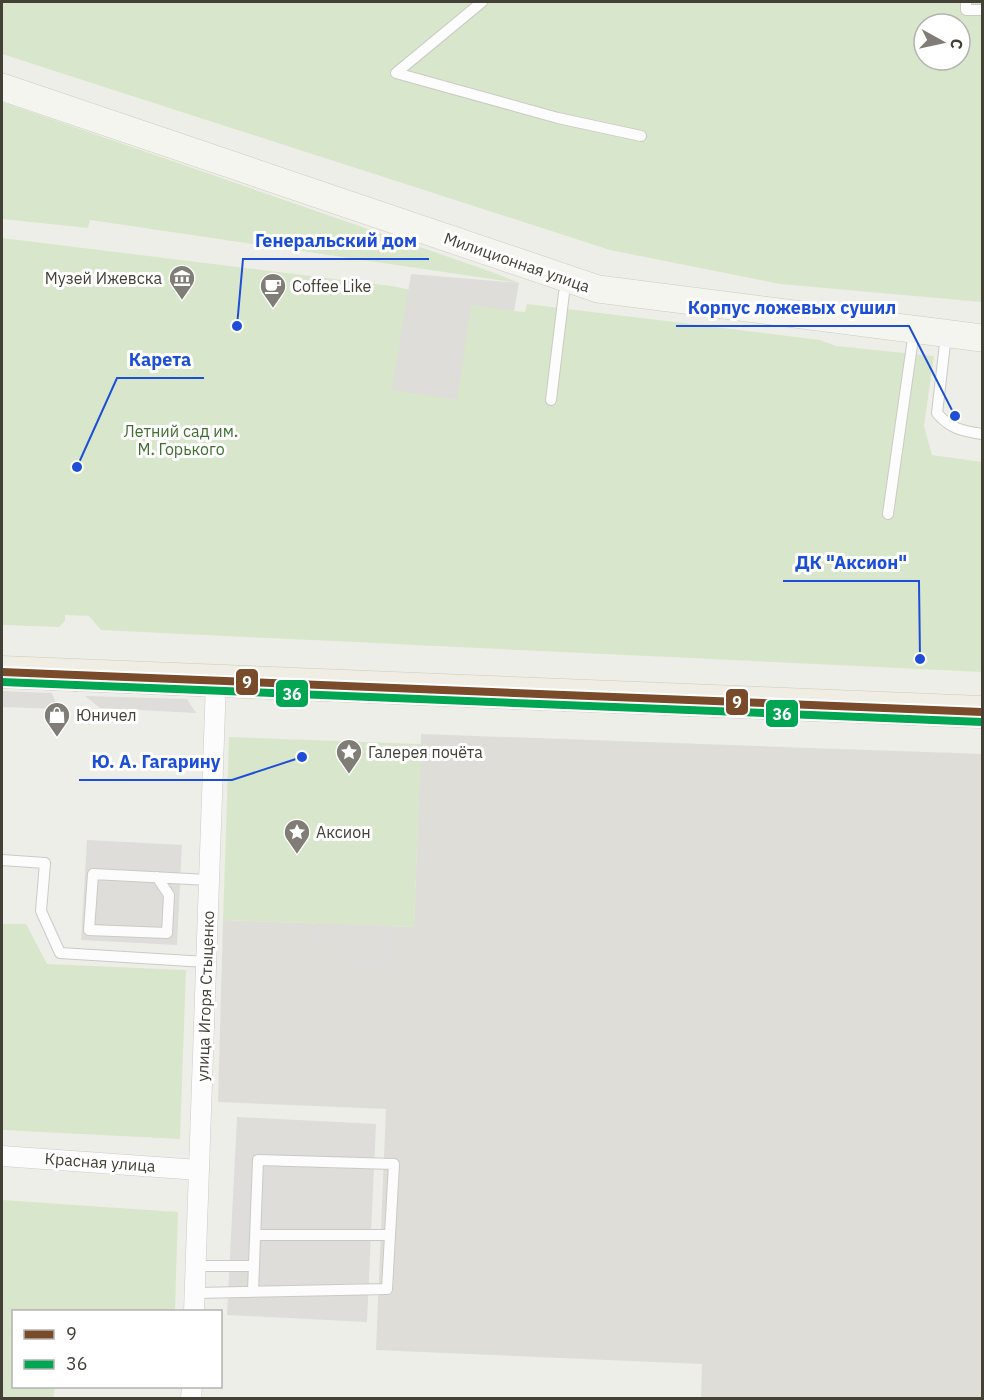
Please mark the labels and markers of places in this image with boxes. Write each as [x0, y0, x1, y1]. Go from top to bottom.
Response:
callout: Генеральский дом [243, 223, 429, 259]
museum icon: Музей Ижевска [167, 263, 197, 301]
place label: Музей Ижевска [45, 268, 162, 288]
cafe icon: Coffee Like [258, 271, 288, 309]
place label: Coffee Like [292, 276, 372, 296]
callout: Корпус ложевых сушил [676, 290, 909, 326]
callout: Карета [117, 342, 204, 378]
callout: ДК "Аксион" [783, 545, 919, 581]
shop icon: Юничел [42, 700, 72, 738]
place label: Юничел [76, 705, 137, 725]
place icon: Галерея почёта [334, 737, 364, 775]
place label: Галерея почёта [368, 742, 483, 762]
callout: Ю. А. Гагарину [79, 744, 232, 780]
place icon: Аксион [282, 817, 312, 855]
place label: Аксион [316, 822, 371, 842]

